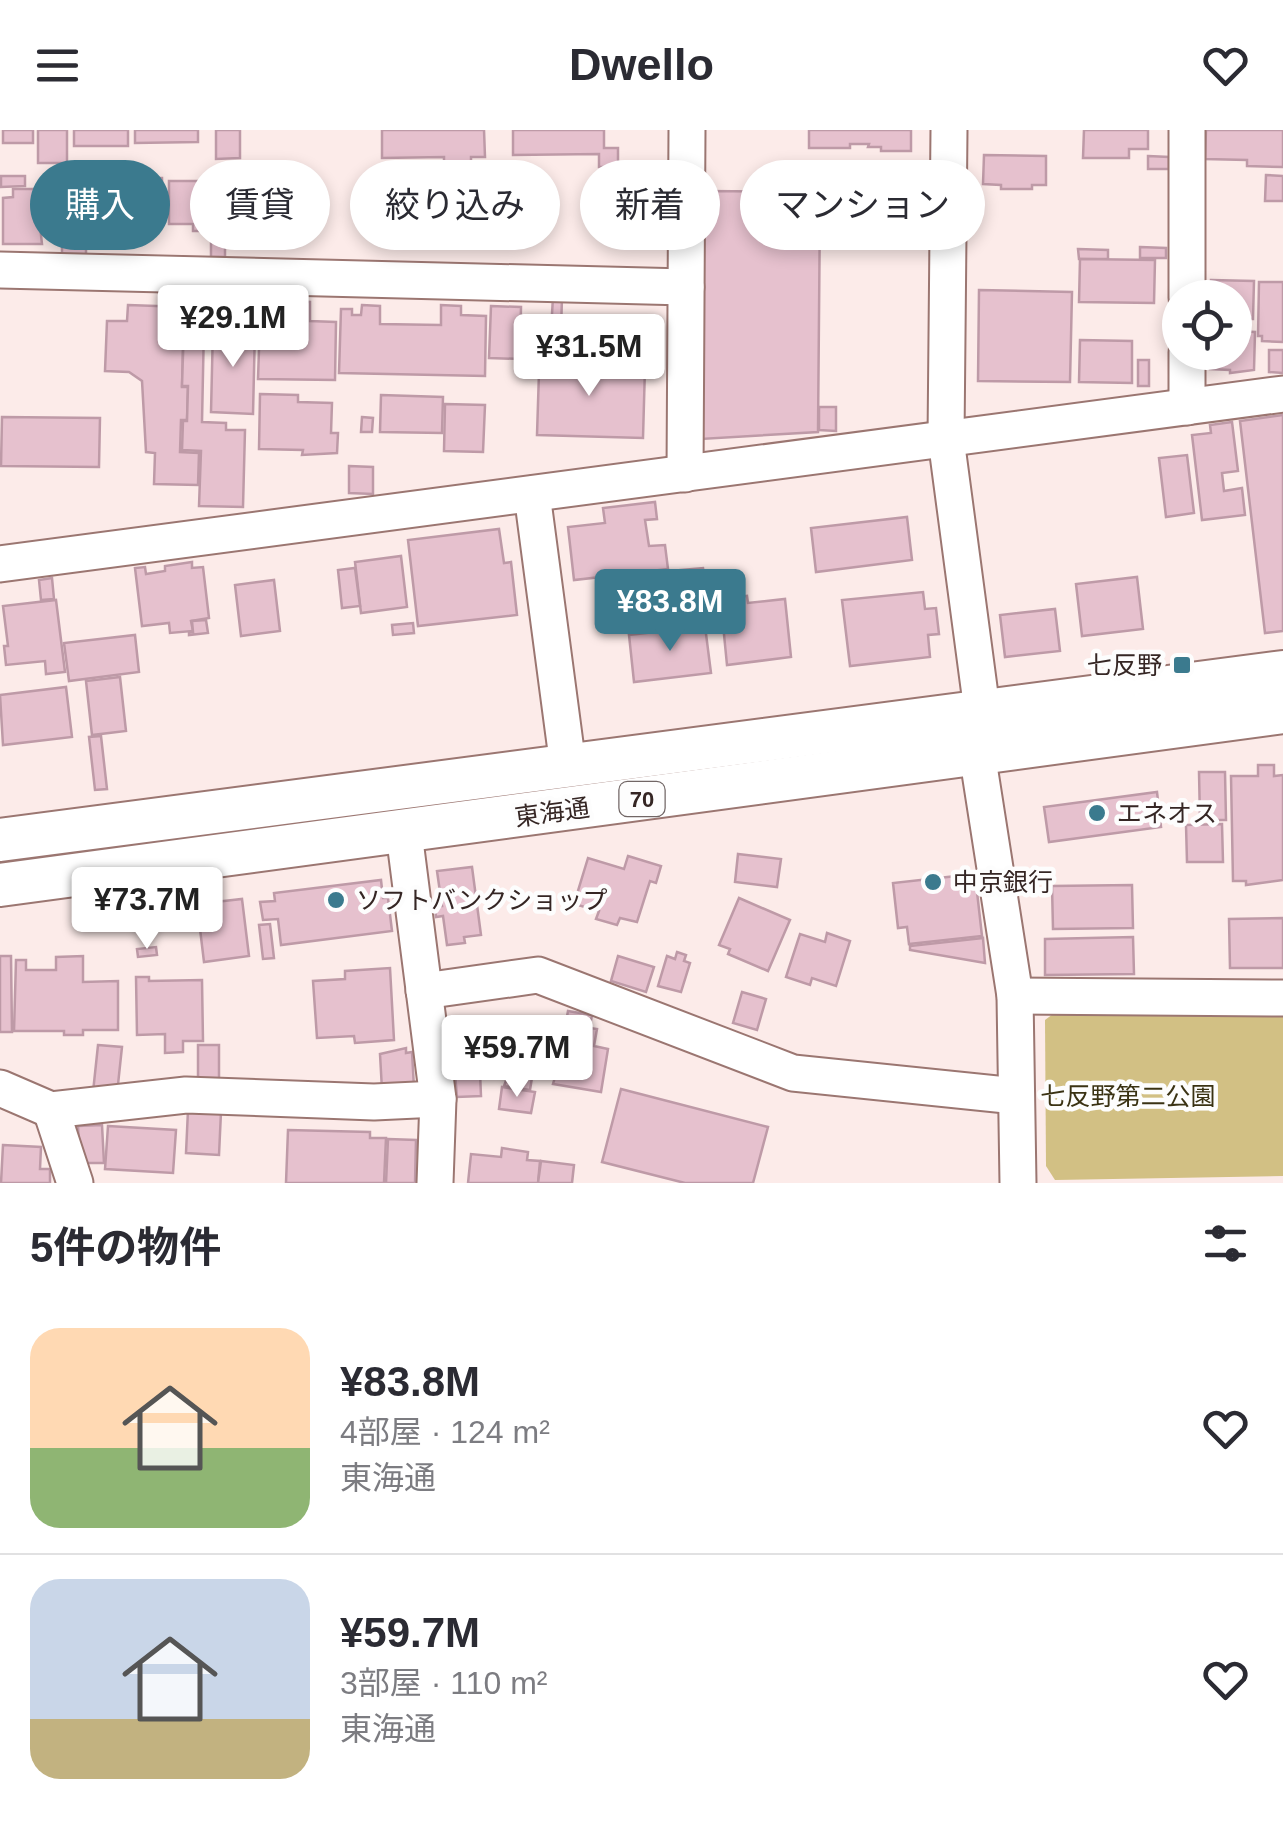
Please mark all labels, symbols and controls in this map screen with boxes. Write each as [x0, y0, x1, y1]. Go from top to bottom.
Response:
icon: menu [30, 38, 85, 93]
icon: heart [1198, 38, 1253, 93]
text: Dwello [569, 39, 714, 90]
chip: 購入 [30, 160, 170, 250]
chip: 賃貸 [190, 160, 330, 250]
chip: 絞り込み [350, 160, 560, 250]
chip: 新着 [580, 160, 720, 250]
chip: マンション [740, 160, 985, 250]
map controls [1162, 280, 1252, 370]
button: locate [1162, 280, 1252, 370]
pin: ¥29.1M [152, 285, 314, 370]
text: ¥29.1M [180, 299, 286, 335]
pin: ¥31.5M [508, 314, 670, 399]
text: ¥31.5M [536, 328, 642, 364]
pin: ¥83.8M [589, 569, 751, 654]
text: ¥83.8M [617, 583, 723, 619]
place label: 七反野 [1087, 651, 1162, 679]
marker: 七反野 [1171, 654, 1193, 676]
road number: 70 [620, 782, 664, 816]
street label: 東海通 [513, 793, 591, 831]
place label: エネオス [1117, 799, 1217, 827]
marker: エネオス [1086, 802, 1108, 824]
pin: ¥73.7M [66, 867, 228, 952]
place label: 中京銀行 [953, 868, 1053, 896]
marker: 中京銀行 [922, 871, 944, 893]
text: ¥73.7M [94, 881, 200, 917]
place label: ソフトバンクショップ [356, 886, 607, 914]
marker: ソフトバンクショップ [325, 889, 347, 911]
pin: ¥59.7M [436, 1015, 598, 1100]
text: ¥59.7M [464, 1029, 570, 1065]
park label: 七反野第二公園 [1040, 1082, 1216, 1110]
icon: filters [1198, 1216, 1253, 1271]
text: 5件の物件 [30, 1224, 221, 1271]
text: ¥83.8M [340, 1358, 480, 1405]
icon: home [110, 1368, 230, 1488]
icon: heart [1198, 1401, 1253, 1456]
text: 4部屋 · 124 m² [340, 1414, 550, 1450]
text: 東海通 [340, 1460, 436, 1496]
text: ¥59.7M [340, 1609, 480, 1656]
icon: home [110, 1619, 230, 1739]
icon: heart [1198, 1652, 1253, 1707]
text: 3部屋 · 110 m² [340, 1665, 547, 1701]
text: 東海通 [340, 1711, 436, 1747]

